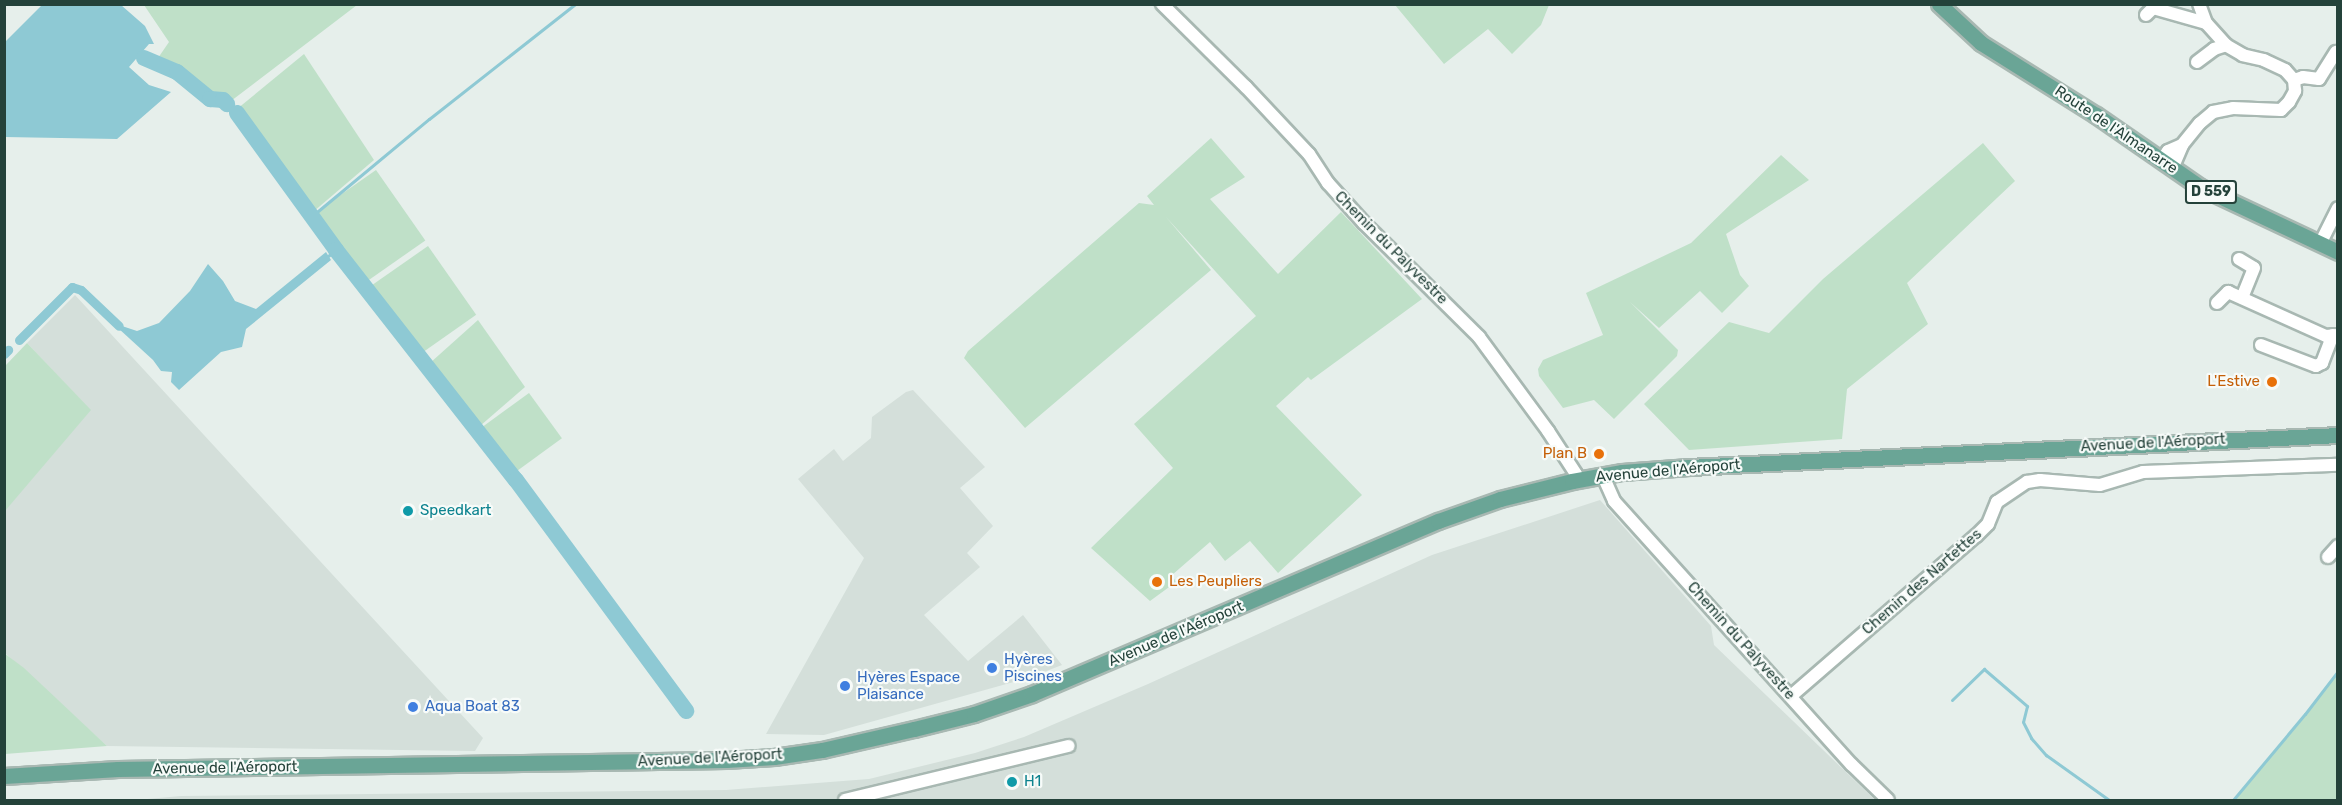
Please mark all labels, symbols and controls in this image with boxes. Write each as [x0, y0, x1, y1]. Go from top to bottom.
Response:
street label: Route de l'Almanarre [2051, 82, 2181, 178]
road number: D 559 [2184, 181, 2238, 203]
street label: Chemin du Palyvestre [1331, 188, 1451, 308]
place label: L'Estive [2207, 373, 2260, 391]
marker: L'Estive [2265, 375, 2279, 389]
street label: Avenue de l'Aéroport [2080, 430, 2226, 456]
place label: Plan B [1543, 445, 1587, 463]
marker: Plan B [1592, 447, 1606, 461]
street label: Avenue de l'Aéroport [1595, 456, 1741, 486]
place label: Speedkart [420, 502, 491, 520]
marker: Speedkart [401, 504, 415, 518]
street label: Chemin des Nartettes [1859, 525, 1985, 639]
place label: Les Peupliers [1169, 573, 1262, 591]
marker: Les Peupliers [1150, 575, 1164, 589]
street label: Chemin du Palyvestre [1683, 578, 1799, 704]
street label: Avenue de l'Aéroport [1106, 597, 1246, 671]
place label: Hyères Piscines [1004, 650, 1062, 685]
marker: Hyères Piscines [985, 661, 999, 675]
place label: Hyères Espace Plaisance [857, 668, 960, 703]
marker: Hyères Espace Plaisance [838, 679, 852, 693]
place label: Aqua Boat 83 [425, 698, 520, 716]
marker: Aqua Boat 83 [406, 700, 420, 714]
street label: Avenue de l'Aéroport [637, 745, 783, 771]
street label: Avenue de l'Aéroport [152, 758, 298, 778]
place label: H1 [1024, 773, 1041, 791]
marker: H1 [1005, 775, 1019, 789]

